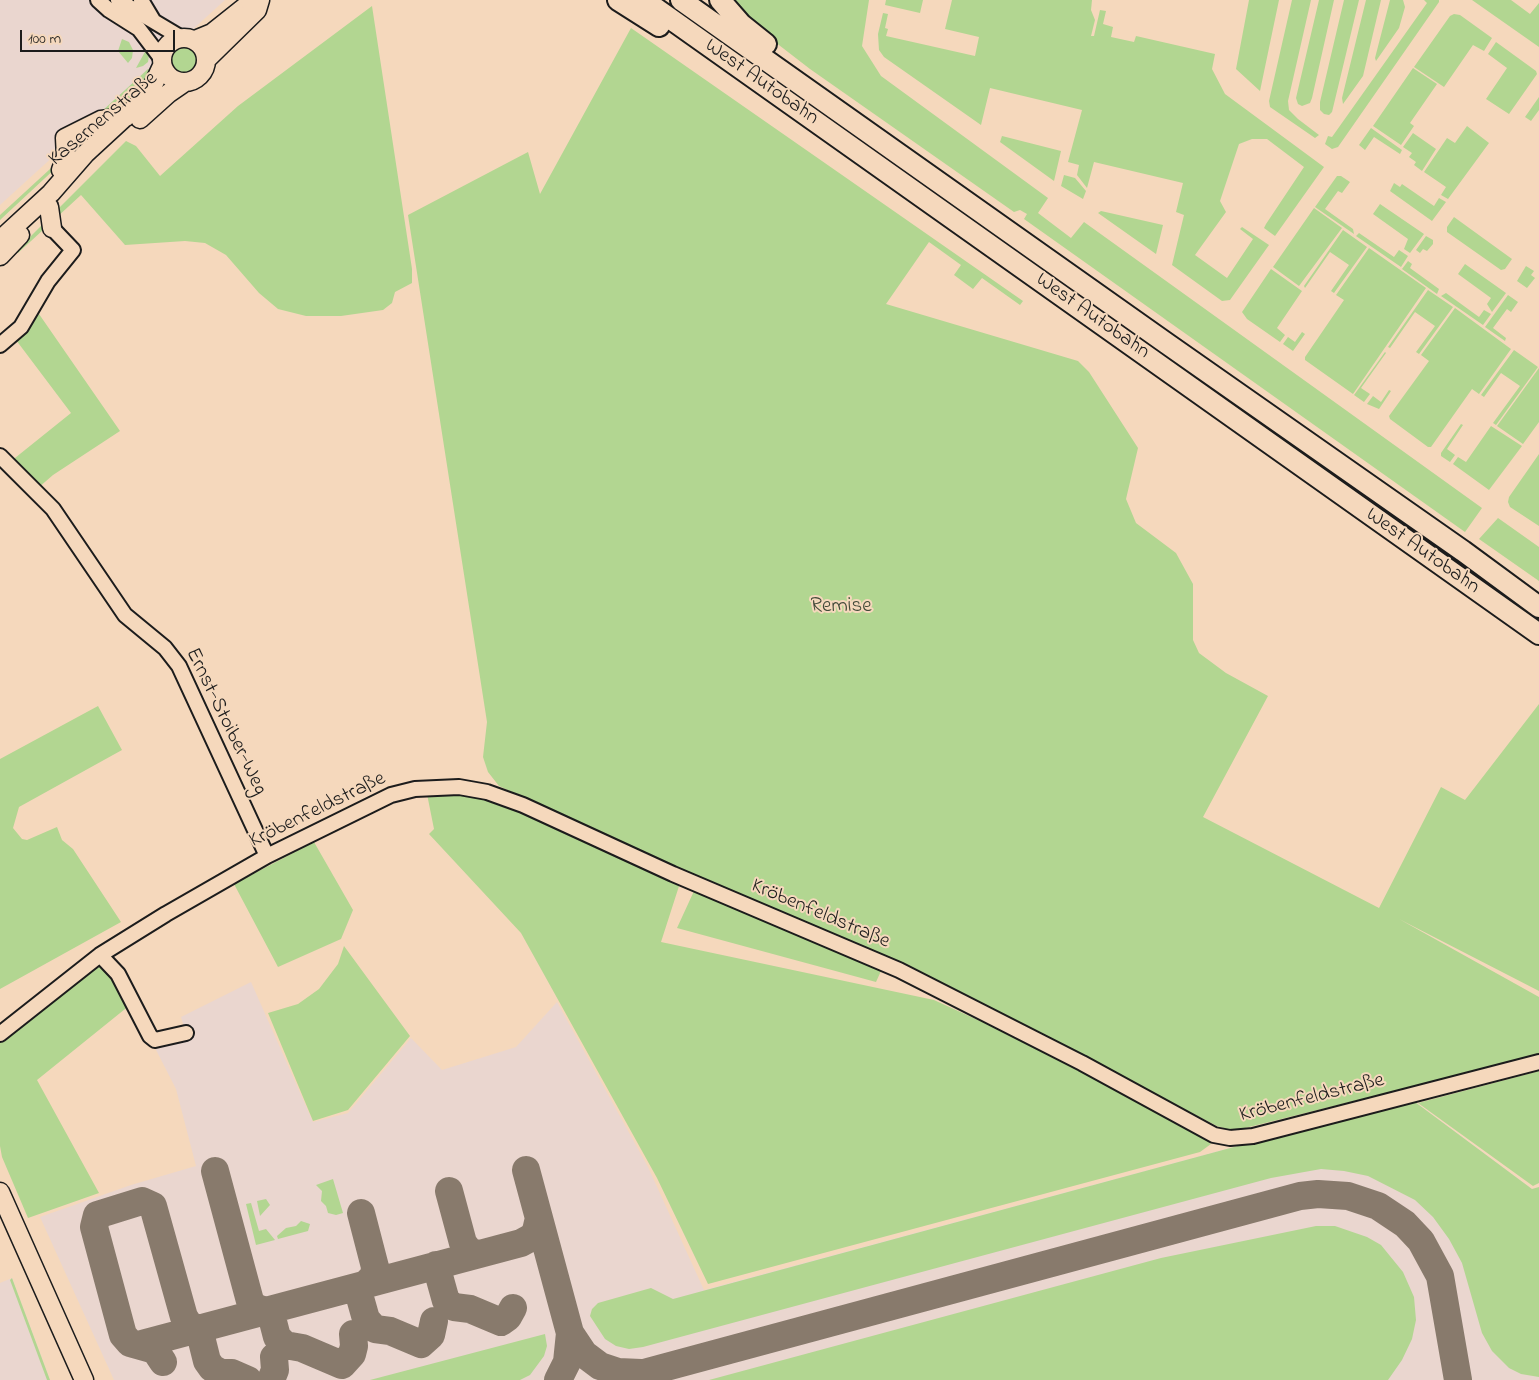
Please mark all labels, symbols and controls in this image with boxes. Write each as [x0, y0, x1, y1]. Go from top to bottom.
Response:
scale bar [22, 20, 178, 52]
text: 100 m [28, 28, 61, 50]
street label: West Autobahn [699, 34, 823, 132]
street label: Kasernenstraße [44, 67, 164, 173]
street label: West Autobahn [1030, 268, 1154, 366]
street label: West Autobahn [1360, 503, 1484, 601]
park label: Remise [810, 595, 872, 621]
street label: Ernst-Stoiber-Weg [179, 644, 271, 800]
street label: Kröbenfeldstraße [246, 767, 390, 855]
street label: Kröbenfeldstraße [747, 874, 893, 956]
street label: Kröbenfeldstraße [1237, 1069, 1387, 1129]

